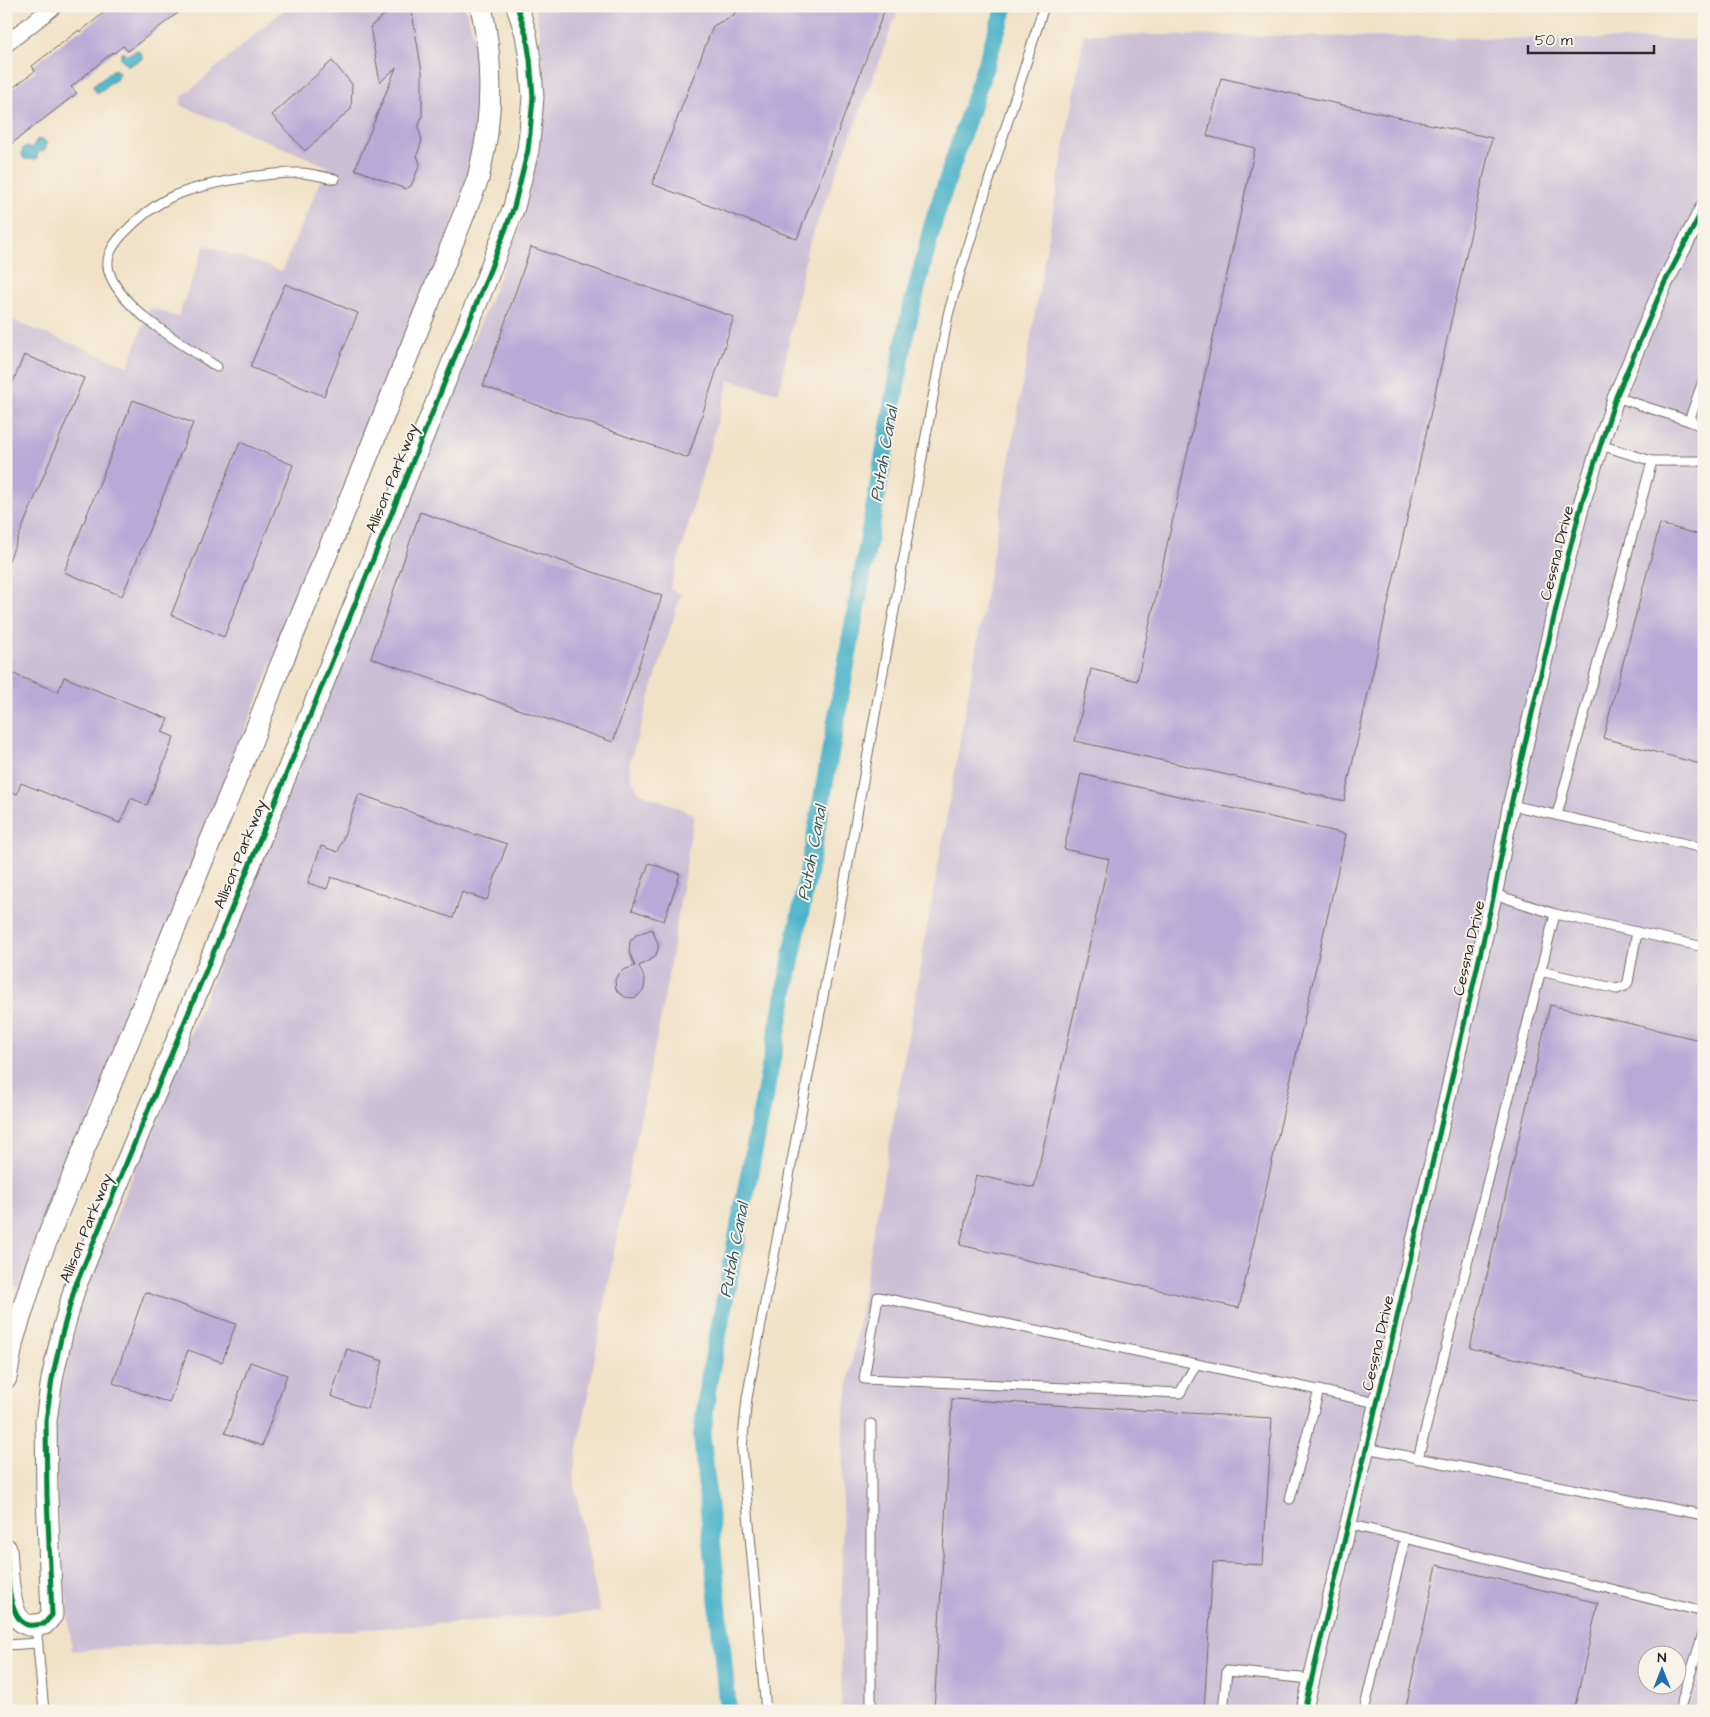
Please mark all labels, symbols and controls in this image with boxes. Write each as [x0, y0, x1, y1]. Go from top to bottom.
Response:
scale bar [1528, 22, 1654, 54]
text: 50 m [1535, 30, 1573, 51]
water label: Putah Canal [863, 402, 905, 503]
street label: Allison Parkway [360, 420, 425, 536]
street label: Cessna Drive [1535, 503, 1580, 603]
street label: Allison Parkway [208, 796, 273, 912]
water label: Putah Canal [791, 801, 834, 903]
street label: Cessna Drive [1447, 898, 1491, 998]
street label: Allison Parkway [54, 1170, 119, 1286]
water label: Putah Canal [713, 1198, 756, 1300]
street label: Cessna Drive [1356, 1293, 1400, 1393]
north arrow [1638, 1644, 1688, 1694]
text: N [1658, 1648, 1667, 1668]

